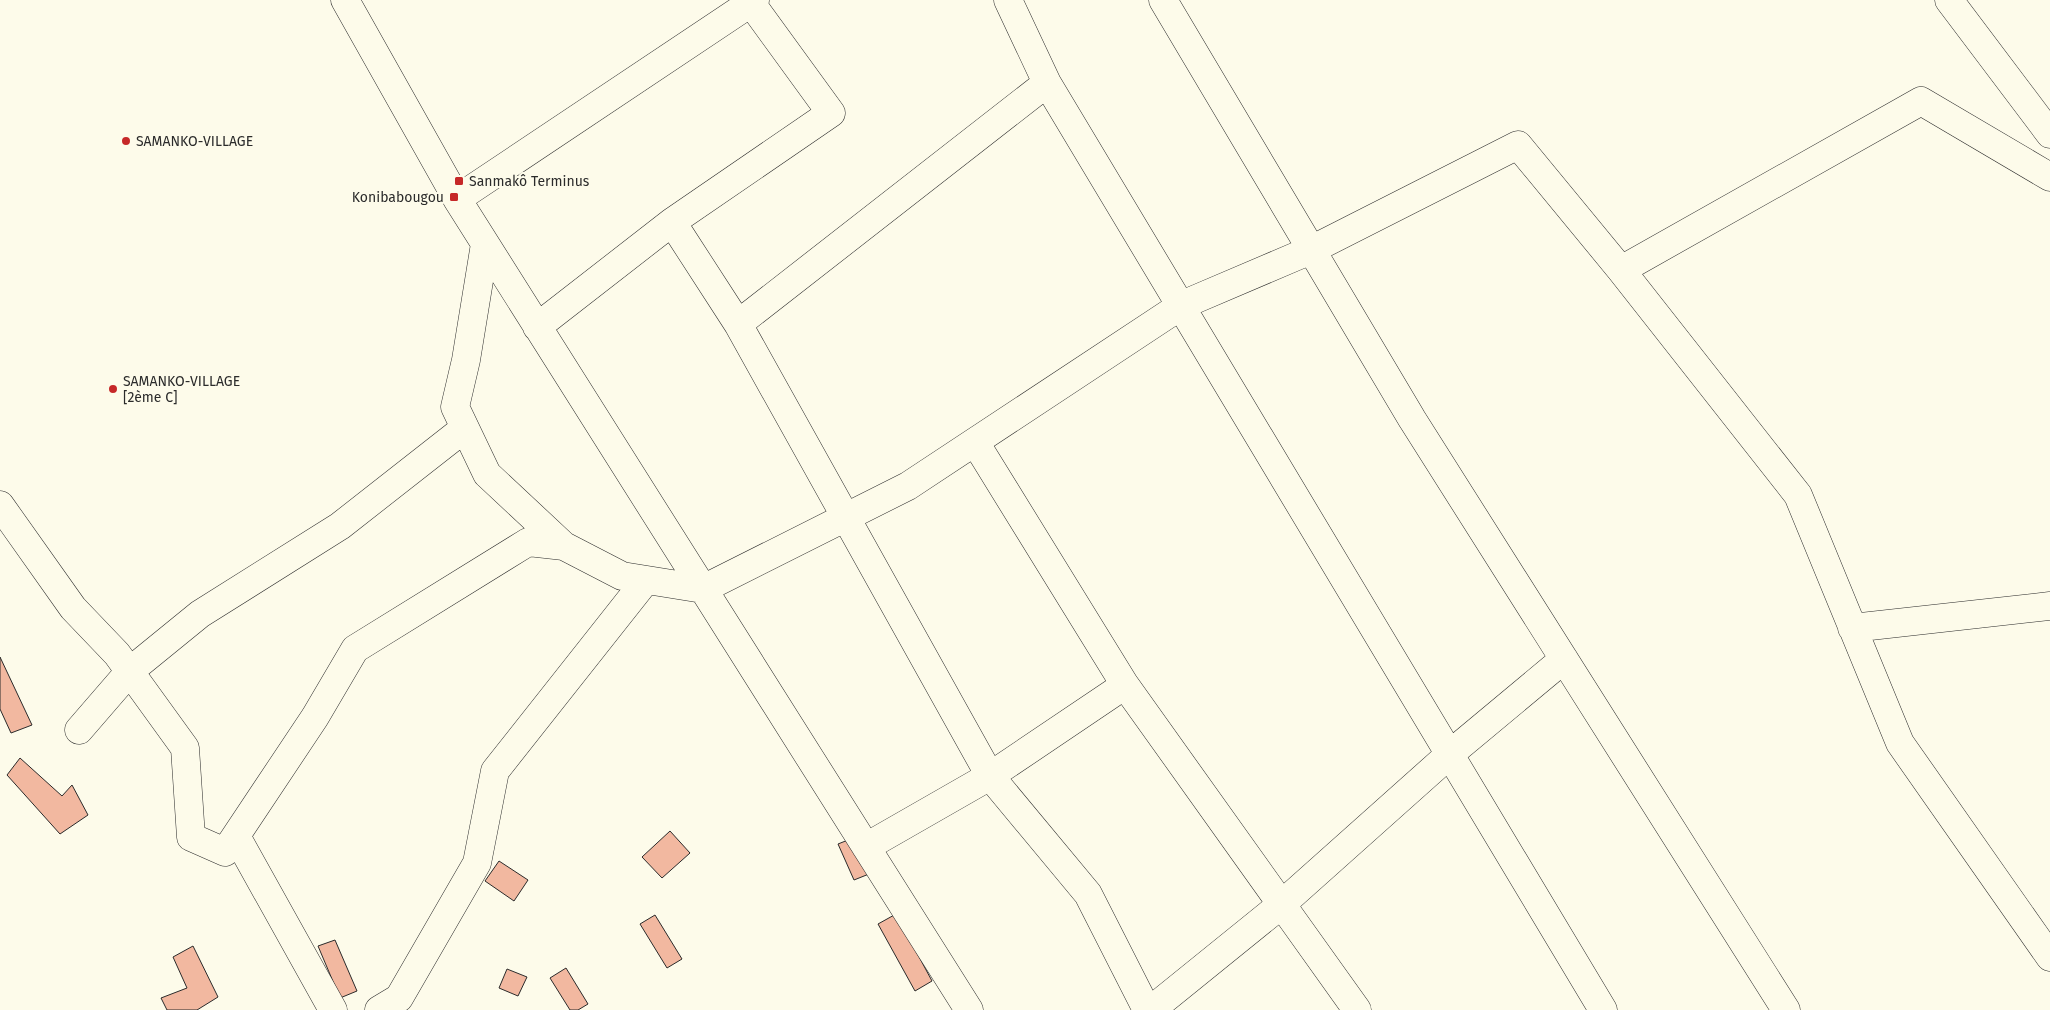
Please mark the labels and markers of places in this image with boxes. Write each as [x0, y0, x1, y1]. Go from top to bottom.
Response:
place label: SAMANKO-VILLAGE [136, 133, 253, 150]
marker: SAMANKO-VILLAGE [120, 135, 132, 147]
place label: Sanmakô Terminus [469, 173, 590, 190]
marker: Sanmakô Terminus [453, 175, 465, 187]
place label: Konibabougou [352, 189, 444, 206]
marker: Konibabougou [448, 191, 460, 203]
place label: SAMANKO-VILLAGE [2ème C] [123, 373, 240, 406]
marker: SAMANKO-VILLAGE [2ème C] [107, 383, 119, 395]

